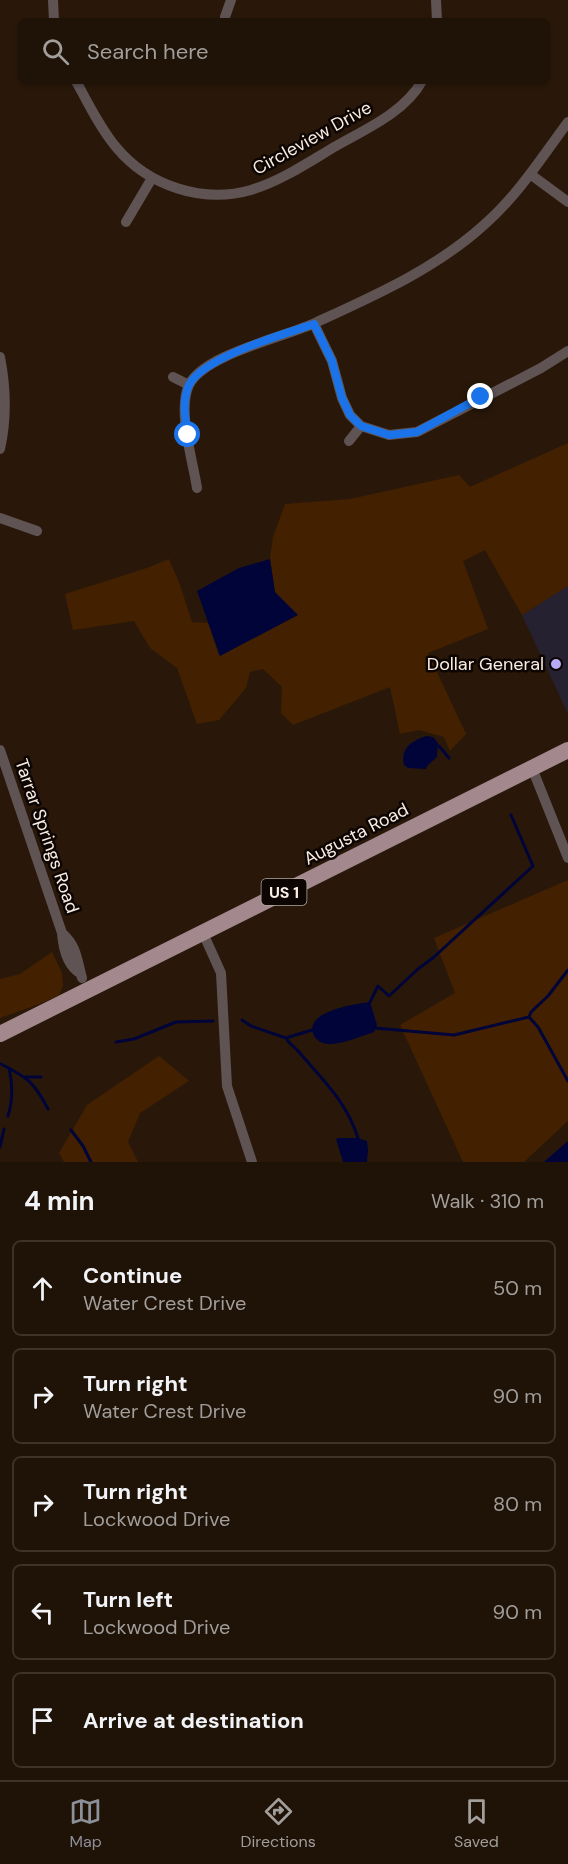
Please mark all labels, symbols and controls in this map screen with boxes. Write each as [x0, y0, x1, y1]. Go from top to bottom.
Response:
search box [18, 18, 550, 84]
icon: search [39, 35, 72, 68]
text: Search here [87, 37, 208, 66]
street label: Circleview Drive [248, 95, 376, 181]
route end [467, 383, 493, 409]
route start [174, 421, 200, 447]
place label: Dollar General [427, 652, 544, 676]
marker: Dollar General [549, 657, 563, 671]
street label: Tarrar Springs Road [9, 756, 85, 916]
street label: Augusta Road [299, 797, 413, 871]
road number: US 1 [262, 879, 306, 905]
text: 4 min [24, 1184, 95, 1218]
text: Walk · 310 m [431, 1188, 544, 1214]
text: Continue [83, 1261, 182, 1290]
icon: ahead [26, 1272, 59, 1305]
text: 50 m [493, 1275, 542, 1301]
text: Water Crest Drive [83, 1290, 246, 1316]
text: Turn right [83, 1369, 188, 1398]
icon: right [26, 1380, 59, 1413]
text: 90 m [493, 1383, 542, 1409]
text: Water Crest Drive [83, 1398, 246, 1424]
text: Turn right [83, 1477, 188, 1506]
icon: right [26, 1488, 59, 1521]
text: 80 m [493, 1491, 542, 1517]
text: Lockwood Drive [83, 1506, 230, 1532]
text: Turn left [83, 1585, 173, 1614]
icon: left [26, 1596, 59, 1629]
text: 90 m [493, 1599, 542, 1625]
text: Lockwood Drive [83, 1614, 230, 1640]
icon: arrive [26, 1704, 59, 1737]
text: Arrive at destination [83, 1706, 304, 1735]
tab: Map [69, 1795, 102, 1852]
tab: Directions [240, 1795, 316, 1852]
tab: Saved [454, 1795, 499, 1852]

